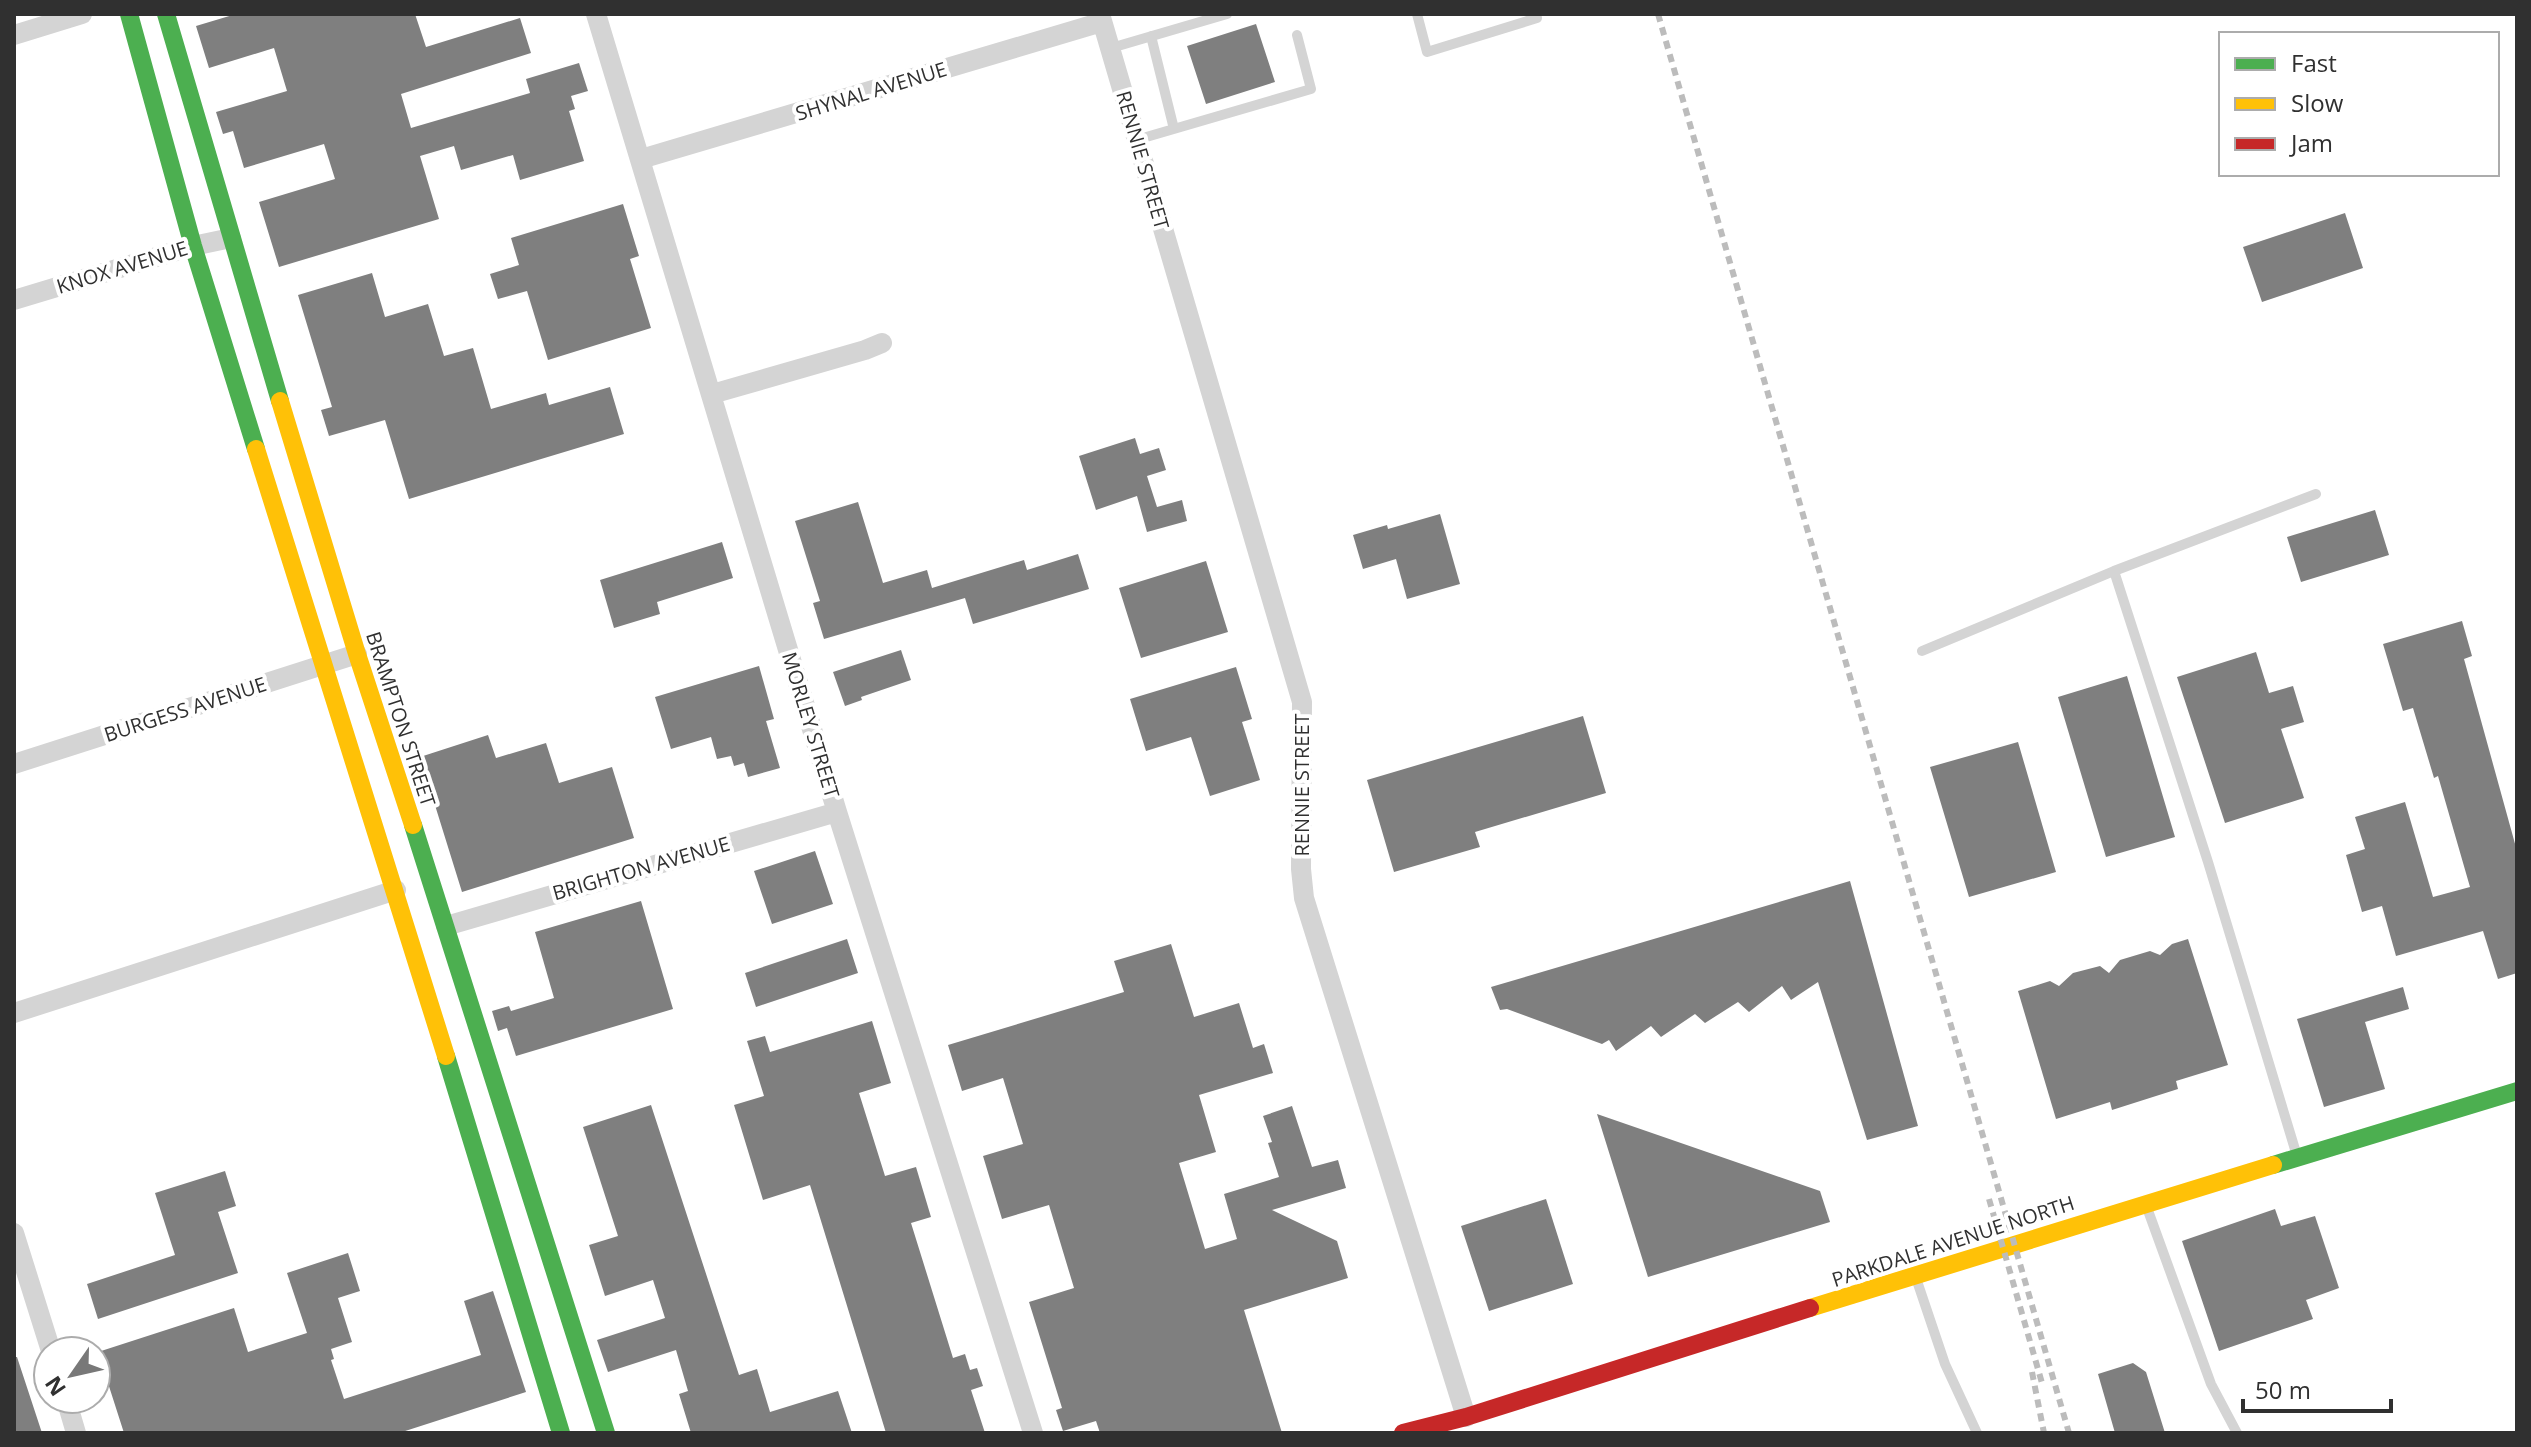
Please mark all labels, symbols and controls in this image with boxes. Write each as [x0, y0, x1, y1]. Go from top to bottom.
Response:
legend [2219, 32, 2499, 176]
text: Fast [2291, 46, 2337, 79]
street label: SHYNAL AVENUE [792, 55, 950, 127]
text: Slow [2291, 86, 2344, 119]
street label: RENNIE STREET [1110, 88, 1176, 232]
text: Jam [2289, 126, 2333, 159]
street label: KNOX AVENUE [53, 234, 191, 300]
street label: BRAMPTON STREET [360, 628, 442, 810]
street label: MORLEY STREET [776, 649, 846, 801]
street label: BURGESS AVENUE [100, 670, 270, 748]
street label: RENNIE STREET [1288, 713, 1315, 857]
street label: BRIGHTON AVENUE [549, 830, 733, 906]
street label: PARKDALE AVENUE NORTH [1828, 1189, 2078, 1293]
north arrow [32, 1335, 112, 1415]
scale bar [2243, 1363, 2391, 1413]
text: N [37, 1371, 72, 1403]
text: 50 m [2255, 1373, 2311, 1406]

